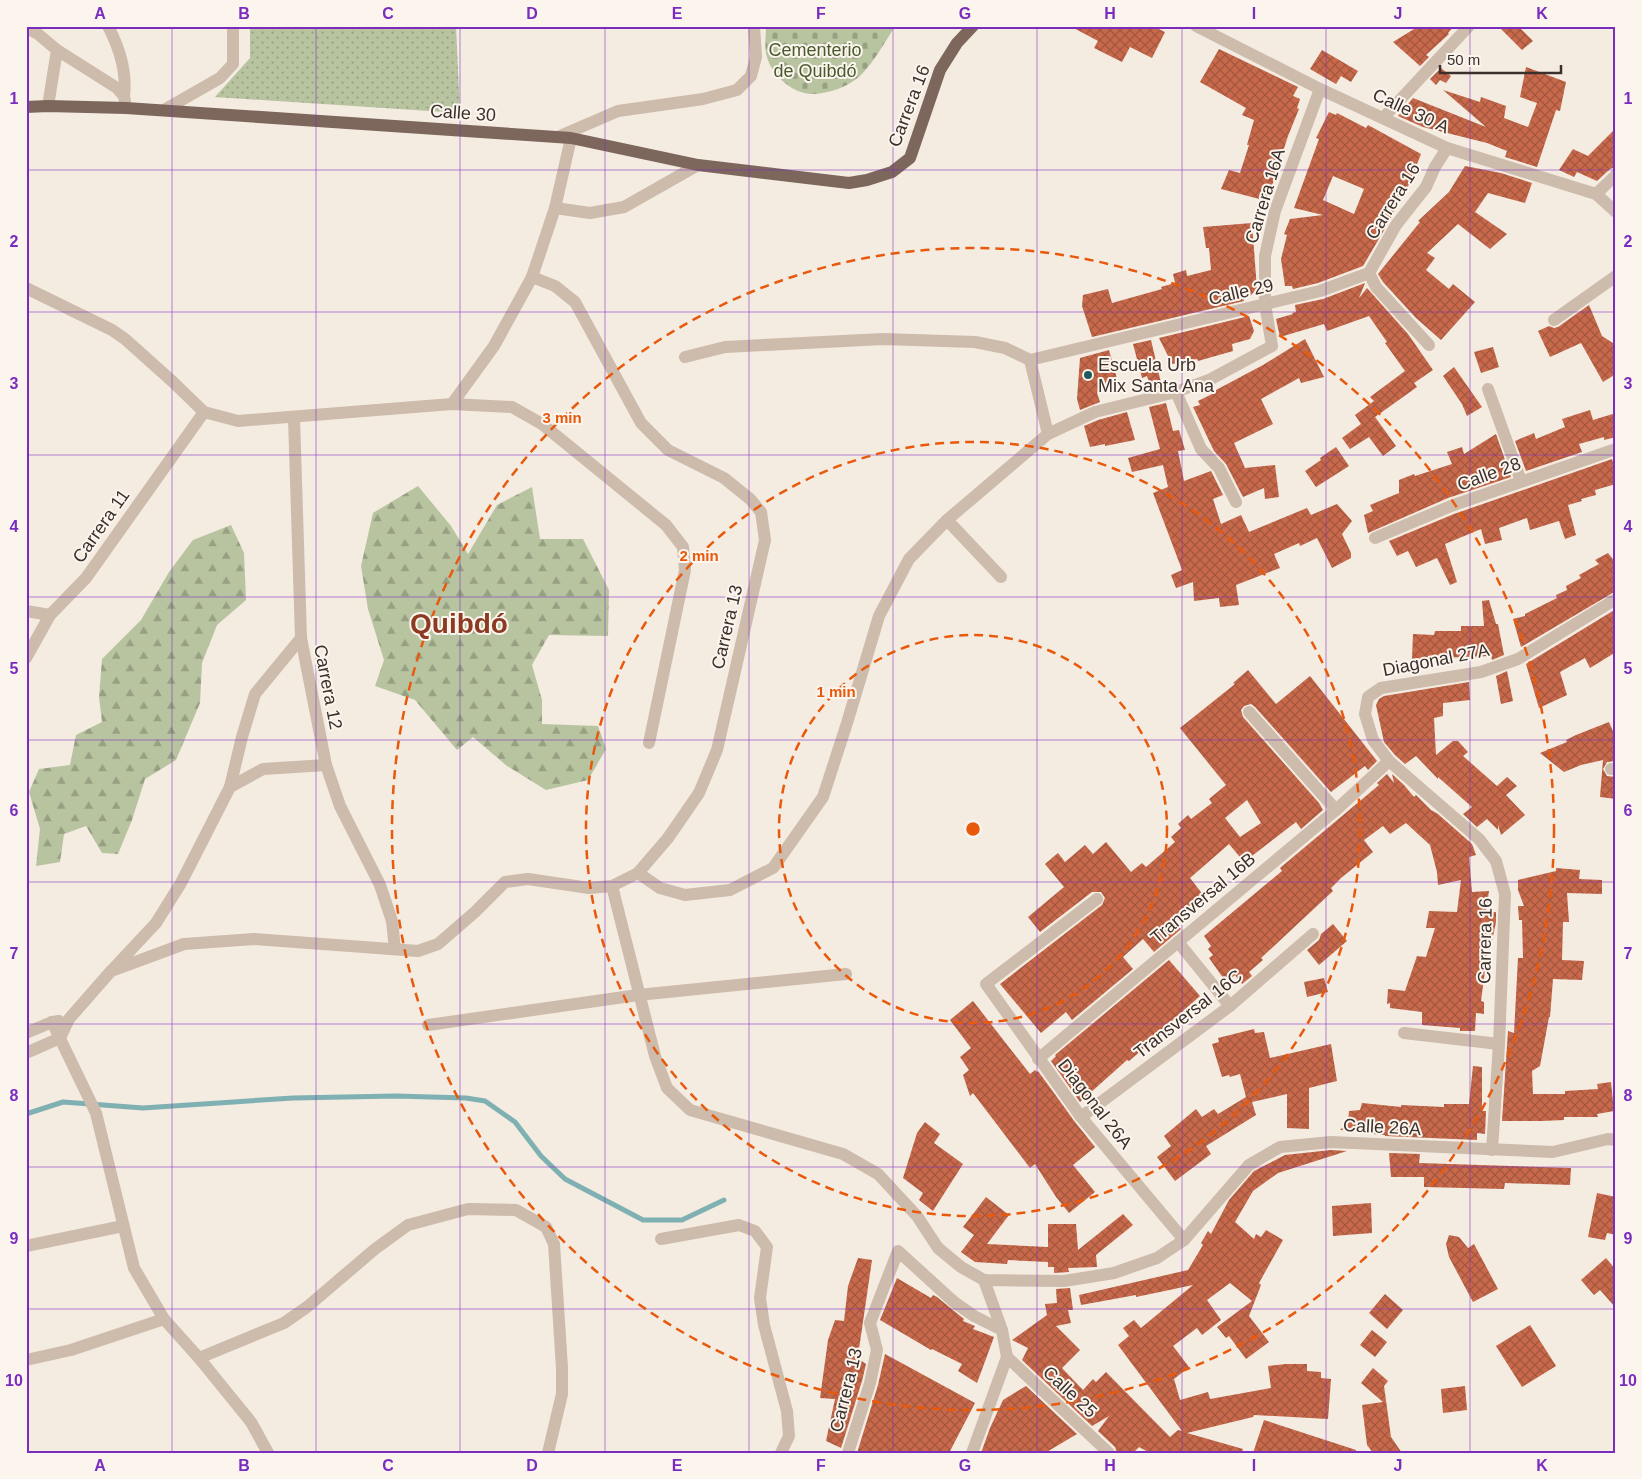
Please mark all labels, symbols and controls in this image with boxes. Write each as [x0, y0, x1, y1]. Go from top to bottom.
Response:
text: A [94, 5, 106, 22]
text: B [238, 5, 250, 22]
text: C [382, 5, 394, 22]
text: D [526, 5, 538, 22]
text: E [672, 5, 683, 22]
text: F [816, 5, 826, 22]
text: G [959, 5, 971, 22]
text: H [1104, 5, 1116, 22]
text: I [1252, 5, 1256, 22]
text: J [1394, 5, 1402, 22]
text: K [1536, 5, 1548, 22]
park label: Cementerio de Quibdó [768, 40, 862, 81]
scale bar [1440, 42, 1561, 74]
text: 50 m [1447, 51, 1480, 68]
street label: Carrera 16 [884, 62, 934, 150]
street label: Calle 30 A [1370, 85, 1452, 137]
text: 1 [10, 90, 19, 107]
text: 1 [1624, 90, 1633, 107]
street label: Calle 30 [429, 101, 497, 125]
street label: Carrera 16A [1241, 146, 1289, 246]
street label: Carrera 16 [1362, 159, 1424, 243]
text: 2 [10, 233, 19, 250]
text: 2 [1624, 233, 1633, 250]
street label: Calle 29 [1207, 275, 1275, 309]
place label: Escuela Urb Mix Santa Ana [1098, 355, 1215, 396]
marker: Escuela Urb Mix Santa Ana [1082, 369, 1094, 381]
text: 3 [10, 375, 19, 392]
text: 3 [1624, 375, 1633, 392]
text: 3 min [542, 409, 582, 426]
street label: Calle 28 [1455, 453, 1523, 495]
street label: Carrera 11 [69, 486, 133, 566]
text: 4 [10, 518, 19, 535]
text: 4 [1624, 518, 1633, 535]
text: 2 min [679, 547, 719, 564]
street label: Carrera 13 [708, 583, 746, 671]
district label: Quibdó [410, 608, 508, 639]
street label: Diagonal 27A [1381, 640, 1491, 680]
street label: Carrera 12 [310, 643, 346, 731]
text: 5 [10, 660, 19, 677]
text: 5 [1624, 660, 1633, 677]
text: 1 min [816, 683, 856, 700]
text: 6 [10, 802, 19, 819]
text: 6 [1624, 802, 1633, 819]
centre of rings [964, 820, 982, 838]
street label: Transversal 16B [1147, 848, 1259, 948]
street label: Carrera 16 [1474, 898, 1496, 984]
text: 7 [10, 945, 19, 962]
text: 7 [1624, 945, 1633, 962]
street label: Transversal 16C [1130, 966, 1246, 1062]
street label: Diagonal 26A [1054, 1055, 1136, 1153]
text: 8 [10, 1087, 19, 1104]
text: 8 [1624, 1087, 1633, 1104]
street label: Calle 26A [1343, 1115, 1421, 1139]
text: 9 [10, 1230, 19, 1247]
text: 9 [1624, 1230, 1633, 1247]
street label: Carrera 13 [826, 1346, 866, 1434]
street label: Calle 25 [1039, 1362, 1101, 1422]
text: 10 [5, 1372, 23, 1389]
text: 10 [1619, 1372, 1637, 1389]
text: A [94, 1457, 106, 1474]
text: B [238, 1457, 250, 1474]
text: C [382, 1457, 394, 1474]
text: D [526, 1457, 538, 1474]
text: E [672, 1457, 683, 1474]
text: F [816, 1457, 826, 1474]
text: G [959, 1457, 971, 1474]
text: H [1104, 1457, 1116, 1474]
text: I [1252, 1457, 1256, 1474]
text: J [1394, 1457, 1402, 1474]
text: K [1536, 1457, 1548, 1474]

